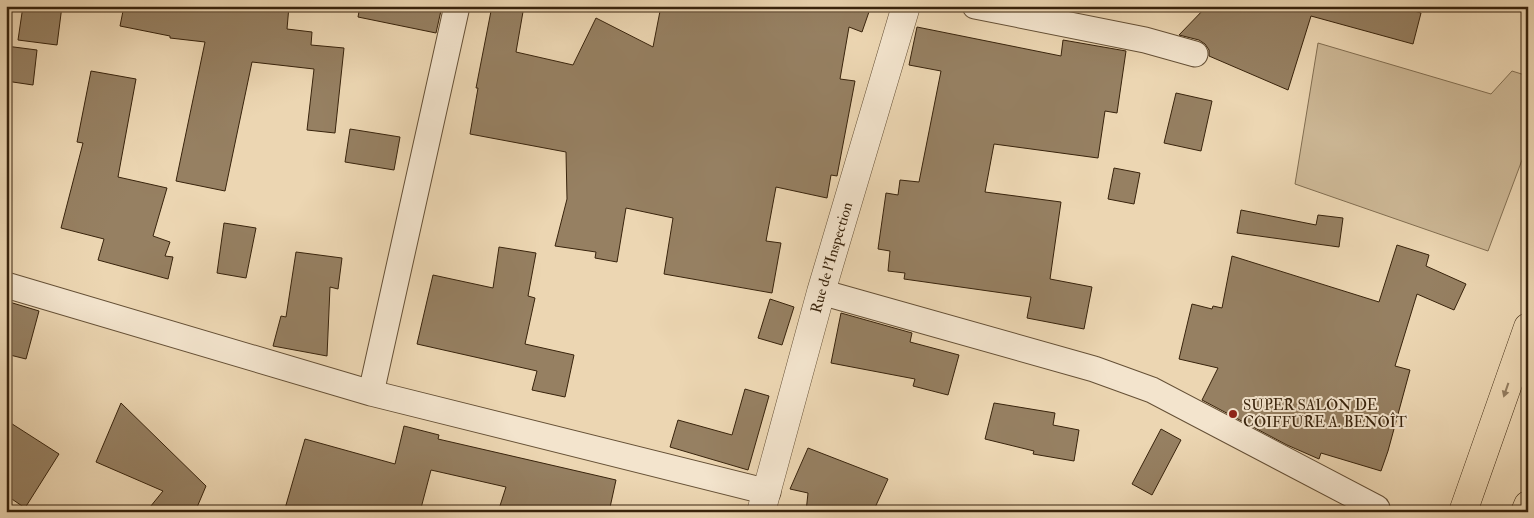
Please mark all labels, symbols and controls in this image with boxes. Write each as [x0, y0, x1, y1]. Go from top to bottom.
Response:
street label: Rue de l'Inspection [806, 199, 857, 315]
one-way arrow [1502, 382, 1509, 397]
place label: SUPER SALON DE COIFFURE A. BENOÎT [1243, 396, 1407, 432]
marker: SUPER SALON DE COIFFURE A. BENOÎT [1227, 408, 1239, 420]

